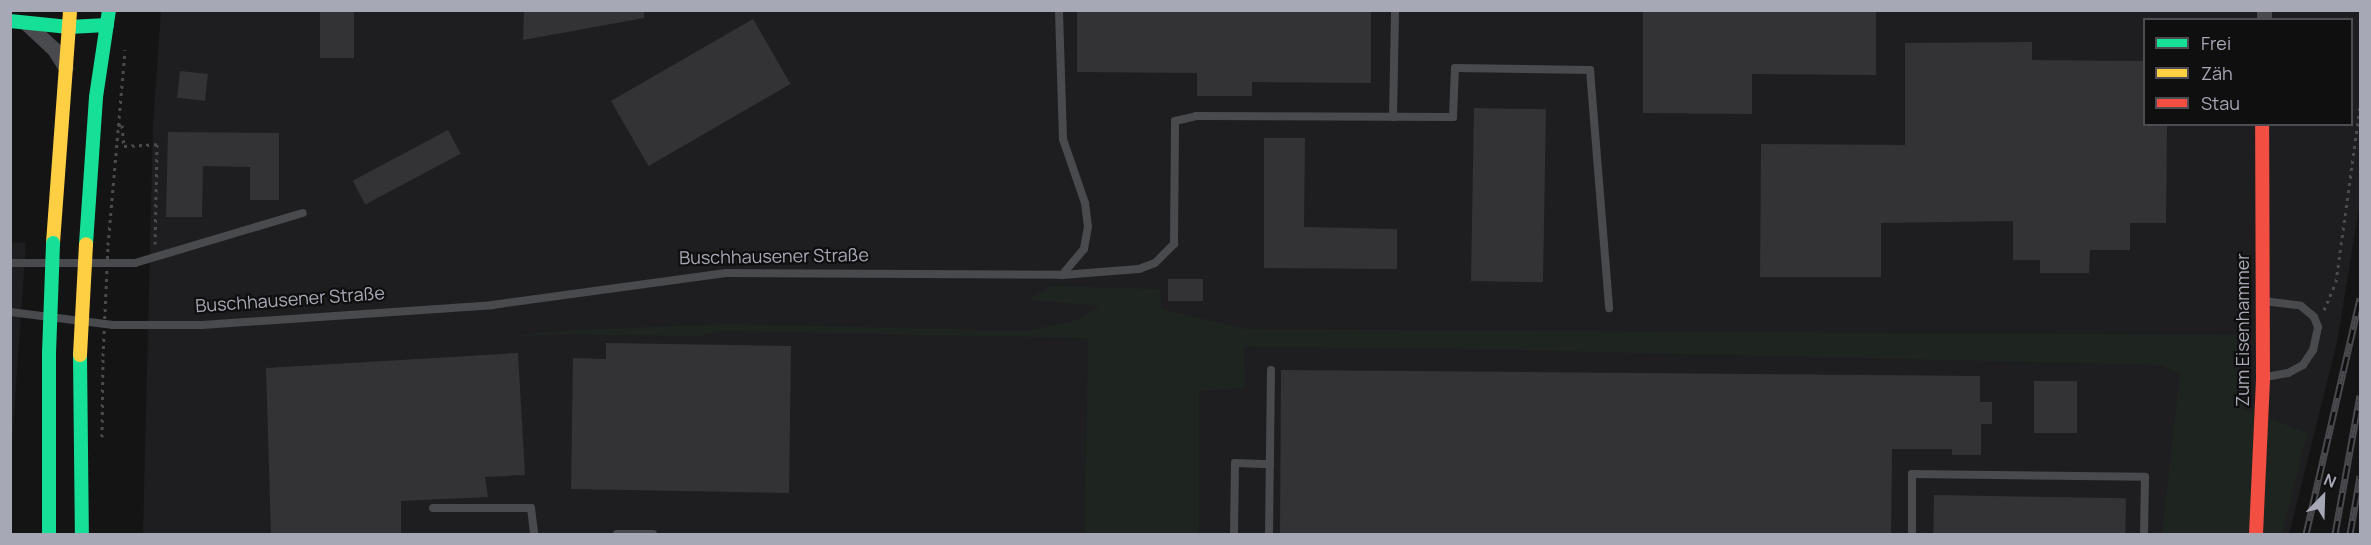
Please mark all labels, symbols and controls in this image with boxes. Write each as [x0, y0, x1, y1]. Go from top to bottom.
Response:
legend [2143, 18, 2353, 126]
text: Frei [2201, 31, 2231, 55]
text: Zäh [2201, 61, 2233, 85]
text: Stau [2201, 91, 2240, 115]
street label: Buschhausener Straße [679, 244, 869, 268]
street label: Zum Eisenhammer [2231, 253, 2253, 407]
street label: Buschhausener Straße [195, 282, 385, 316]
north arrow [2293, 467, 2353, 527]
text: N [2320, 468, 2340, 493]

